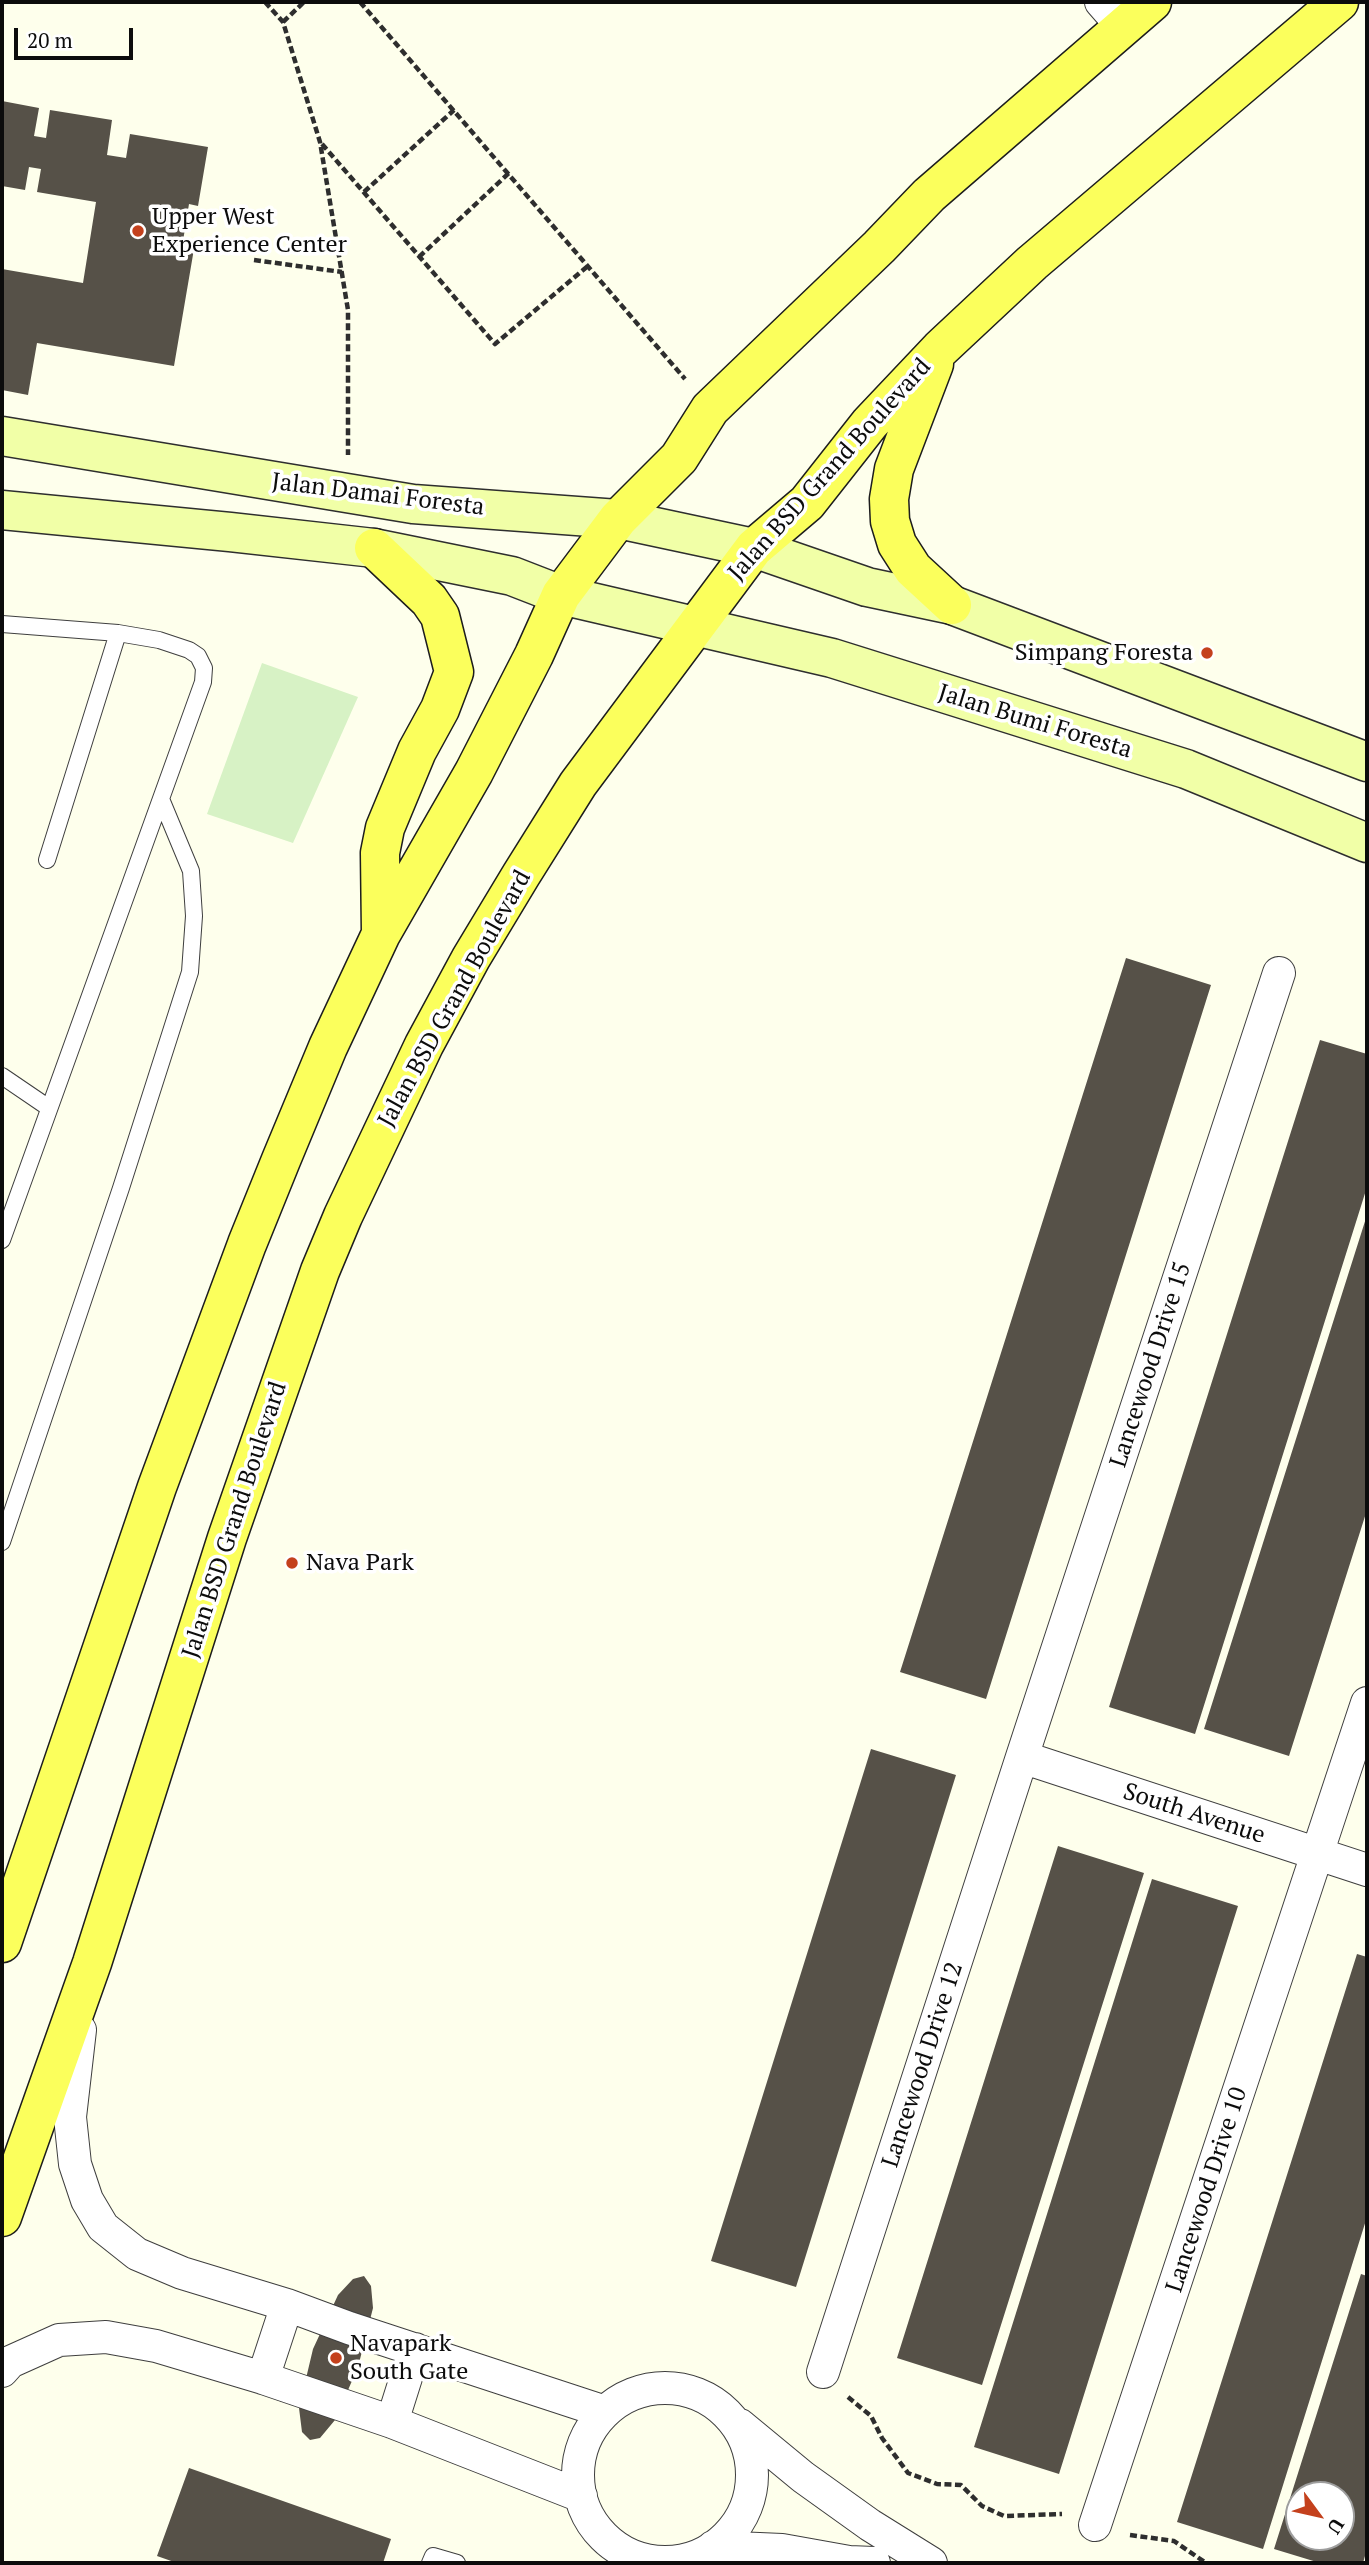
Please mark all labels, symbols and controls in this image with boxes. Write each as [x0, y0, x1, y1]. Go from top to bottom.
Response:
scale bar [18, 14, 136, 58]
text: 20 m [27, 26, 73, 54]
place label: Upper West Experience Center [152, 203, 347, 259]
marker: Upper West Experience Center [130, 223, 146, 239]
street label: Jalan BSD Grand Boulevard [723, 353, 937, 587]
street label: Jalan Damai Foresta [270, 468, 486, 522]
place label: Simpang Foresta [1015, 639, 1193, 667]
marker: Simpang Foresta [1199, 645, 1215, 661]
street label: Jalan Bumi Foresta [935, 679, 1135, 765]
street label: Jalan BSD Grand Boulevard [372, 866, 538, 1132]
street label: Lancewood Drive 15 [1104, 1259, 1198, 1471]
street label: Jalan BSD Grand Boulevard [177, 1378, 293, 1662]
place label: Nava Park [306, 1549, 414, 1577]
marker: Nava Park [284, 1555, 300, 1571]
street label: South Avenue [1119, 1778, 1269, 1850]
street label: Lancewood Drive 12 [876, 1959, 970, 2171]
street label: Lancewood Drive 10 [1160, 2084, 1254, 2296]
place label: Navapark South Gate [350, 2330, 468, 2386]
marker: Navapark South Gate [328, 2350, 344, 2366]
north arrow [1285, 2481, 1355, 2551]
text: U [1322, 2514, 1351, 2539]

